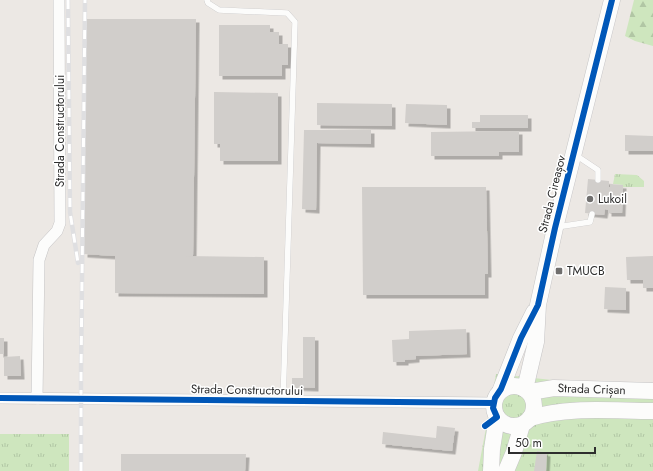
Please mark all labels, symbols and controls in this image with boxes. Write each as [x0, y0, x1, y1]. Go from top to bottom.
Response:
street label: Strada Constructorului [51, 75, 69, 187]
street label: Strada Cireașov [534, 153, 570, 235]
place label: Lukoil [598, 190, 627, 208]
marker: Lukoil [585, 194, 595, 204]
place label: TMUCB [567, 262, 605, 280]
marker: TMUCB [554, 266, 564, 276]
street label: Strada Crișan [557, 379, 626, 399]
street label: Strada Constructorului [191, 380, 303, 400]
scale bar [509, 429, 595, 455]
text: 50 m [515, 434, 542, 452]

